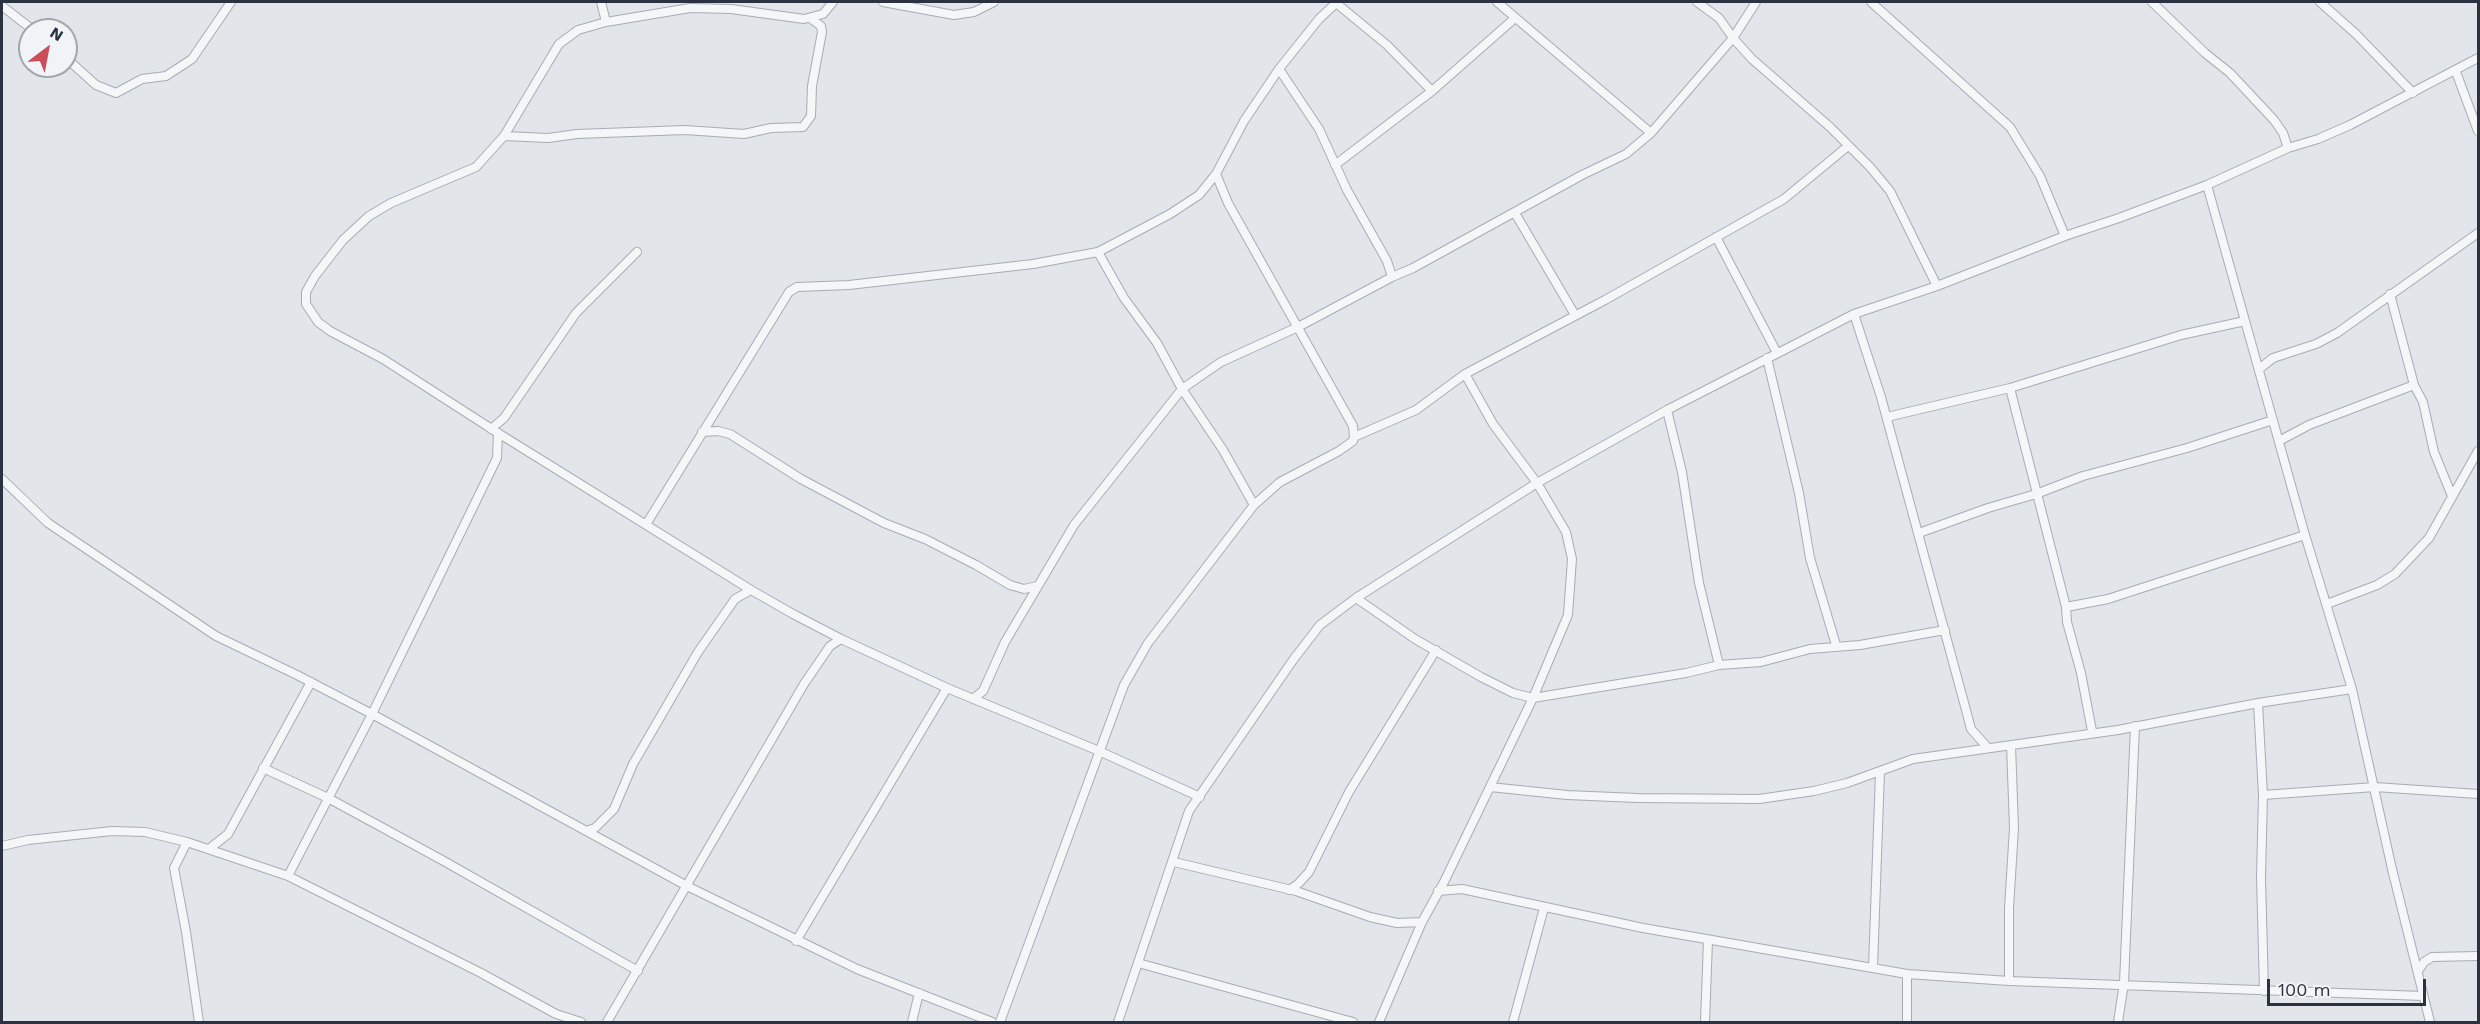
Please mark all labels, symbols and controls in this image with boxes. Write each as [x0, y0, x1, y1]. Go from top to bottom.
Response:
north arrow [18, 18, 78, 78]
text: N [47, 23, 67, 45]
scale bar [2270, 967, 2429, 1005]
text: 100 m [2278, 979, 2331, 1000]

